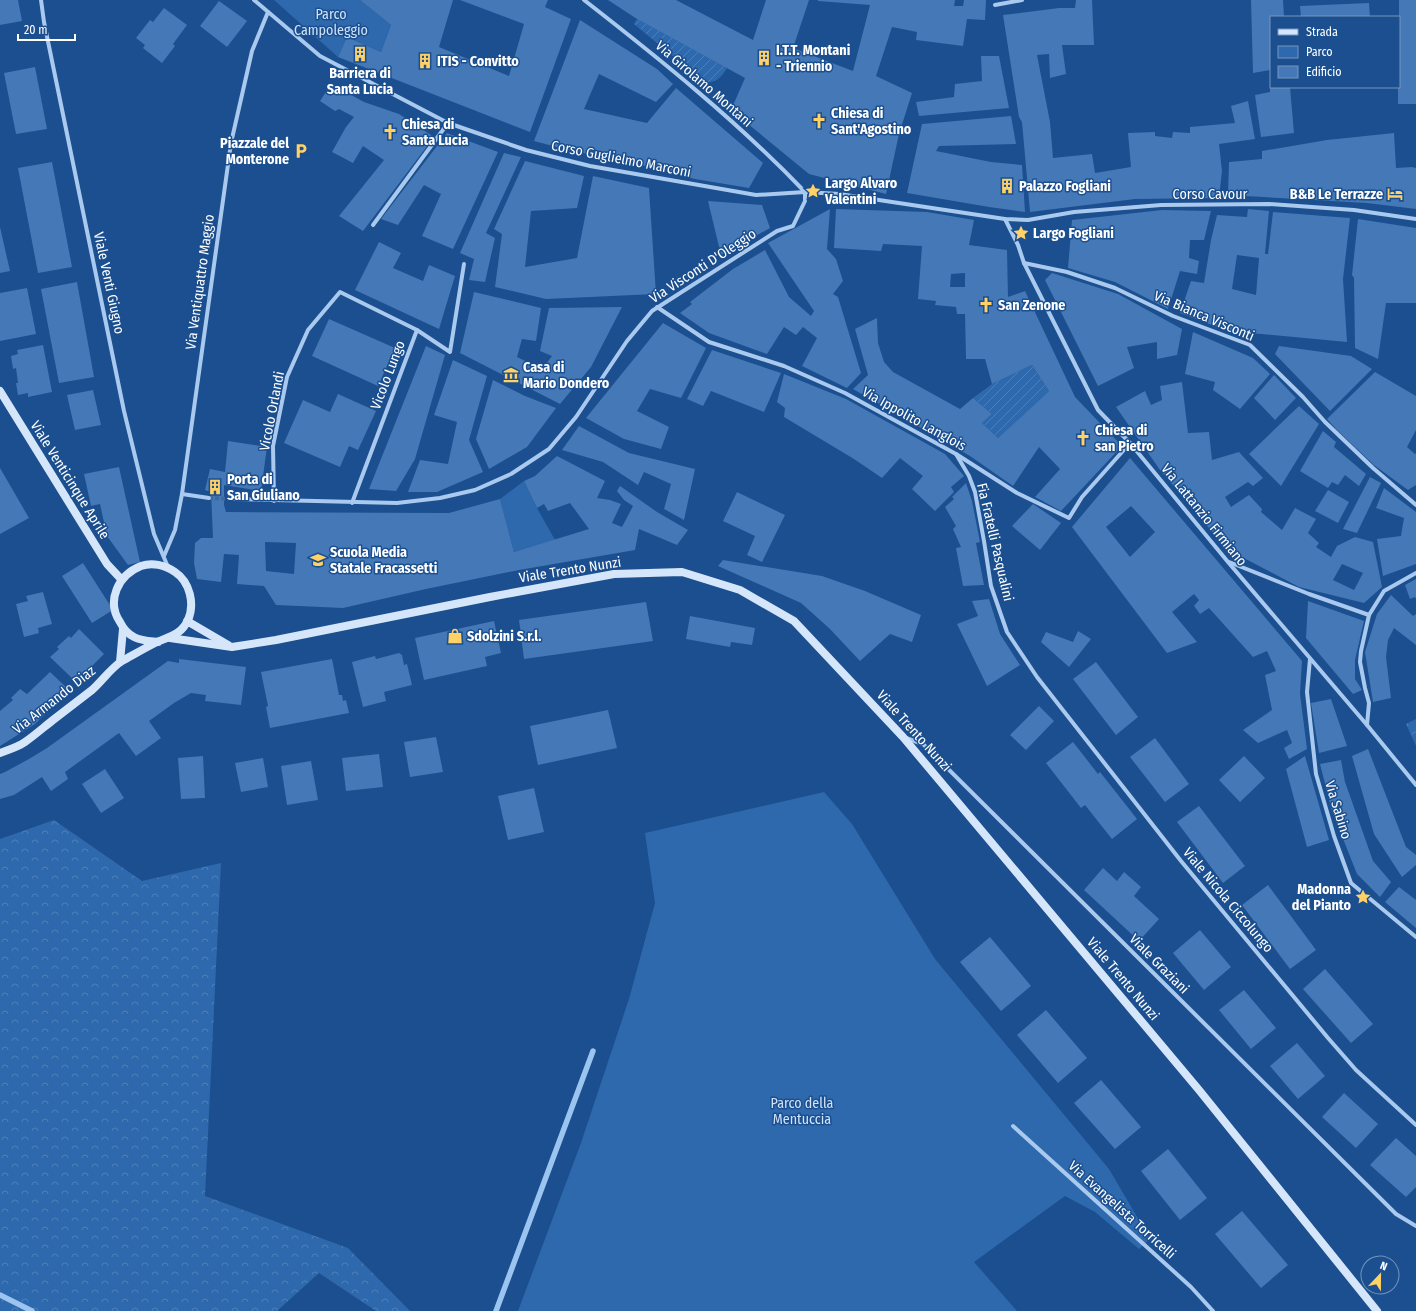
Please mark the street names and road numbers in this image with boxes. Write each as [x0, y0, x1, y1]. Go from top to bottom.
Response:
street label: Via Girolamo Montani [652, 37, 756, 131]
street label: Corso Guglielmo Marconi [550, 137, 692, 181]
street label: Corso Cavour [1173, 186, 1248, 203]
street label: Via Ventiquattro Maggio [182, 213, 218, 351]
street label: Via Visconti D'Oleggio [647, 225, 759, 307]
street label: Viale Venti Giugno [90, 230, 128, 336]
street label: Via Bianca Visconti [1151, 287, 1257, 345]
street label: Vicolo Lungo [367, 338, 409, 412]
street label: Vicolo Orlandi [256, 370, 288, 452]
street label: Via Ippolito Langlois [859, 383, 969, 455]
street label: Viale Venticinque Aprile [27, 418, 113, 542]
street label: Via Lattanzio Firmiano [1158, 460, 1250, 570]
street label: Fia Fratelli Pasqualini [973, 481, 1017, 603]
street label: Viale Trento Nunzi [518, 554, 622, 586]
street label: Via Armando Diaz [9, 662, 99, 738]
street label: Viale Trento Nunzi [873, 687, 955, 775]
street label: Via Sabino [1321, 779, 1355, 841]
street label: Viale Nicola Ciccolungo [1179, 844, 1277, 956]
street label: Viale Graziani [1126, 931, 1192, 997]
street label: Viale Trento Nunzi [1083, 934, 1163, 1024]
street label: Via Evangelista Torricelli [1065, 1157, 1179, 1263]

